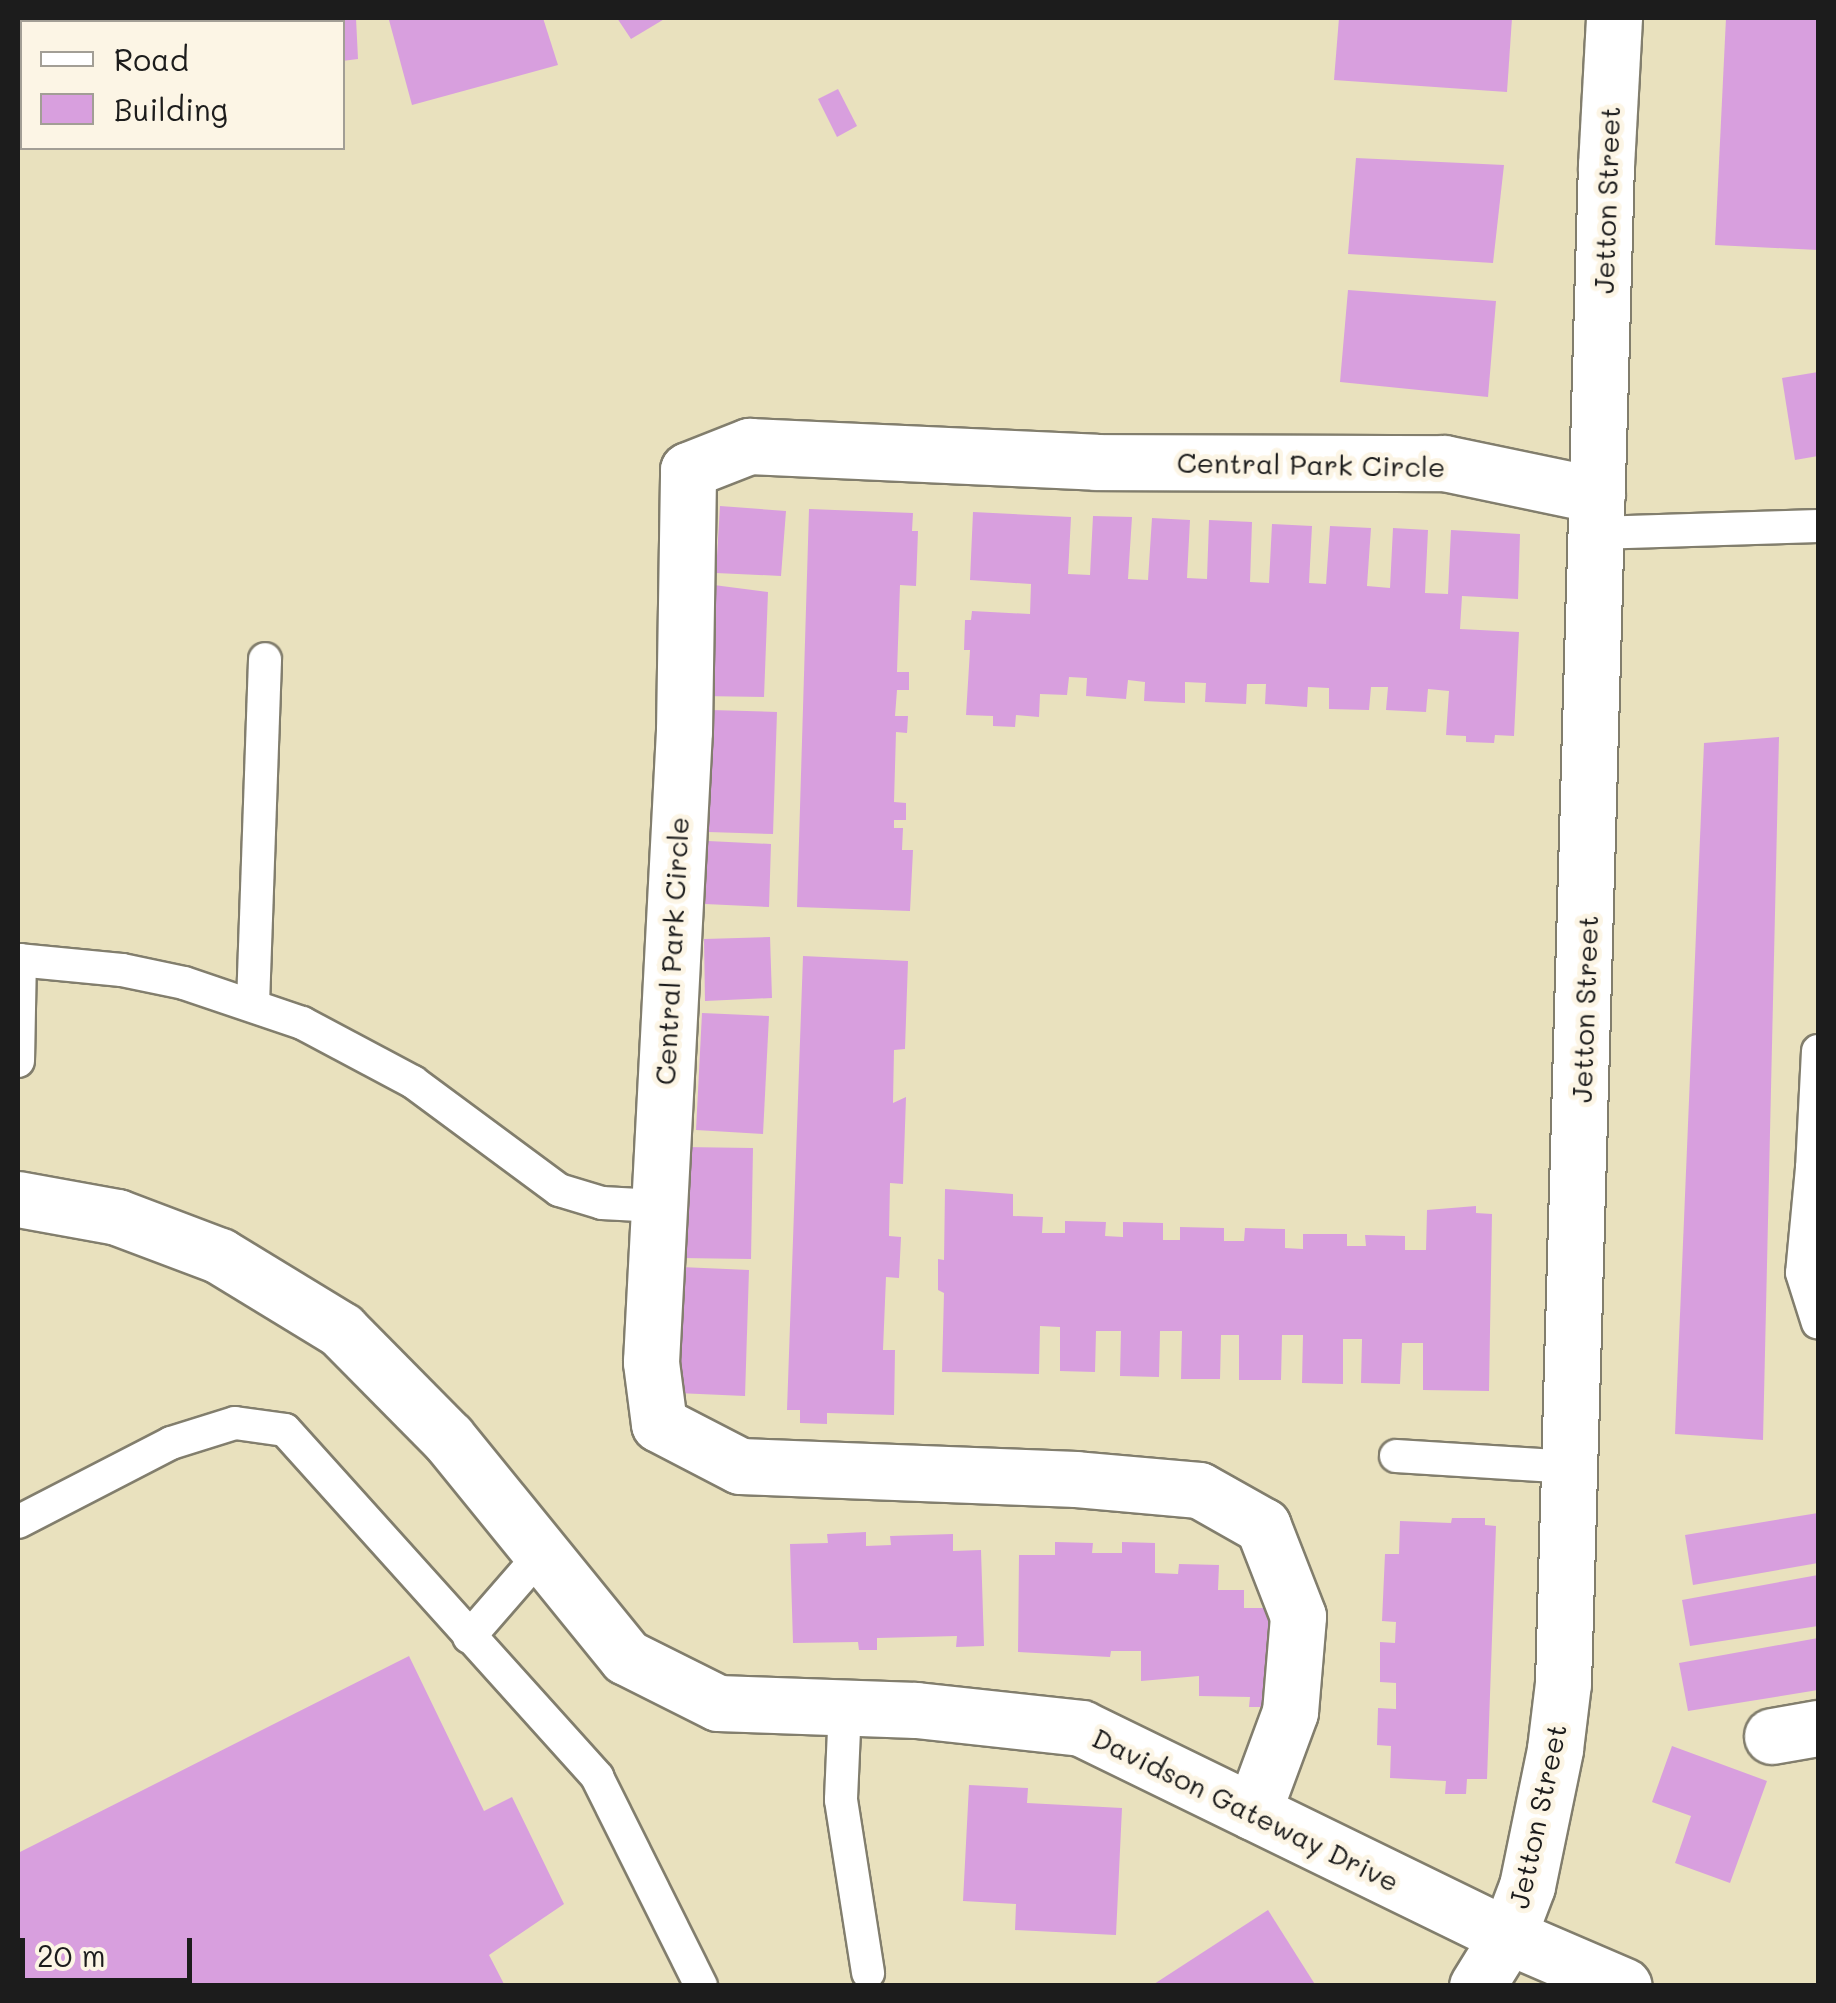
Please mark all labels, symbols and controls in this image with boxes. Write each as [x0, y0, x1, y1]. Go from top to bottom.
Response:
legend [20, 20, 345, 150]
text: Road [114, 39, 189, 79]
text: Building [114, 89, 228, 129]
street label: Jetton Street [1586, 106, 1626, 294]
street label: Central Park Circle [1176, 445, 1446, 483]
street label: Central Park Circle [647, 816, 695, 1086]
street label: Jetton Street [1564, 915, 1604, 1103]
street label: Davidson Gateway Drive [1087, 1720, 1405, 1898]
street label: Jetton Street [1501, 1721, 1573, 1911]
scale bar [25, 1918, 198, 1980]
text: 20 m [37, 1935, 106, 1975]

